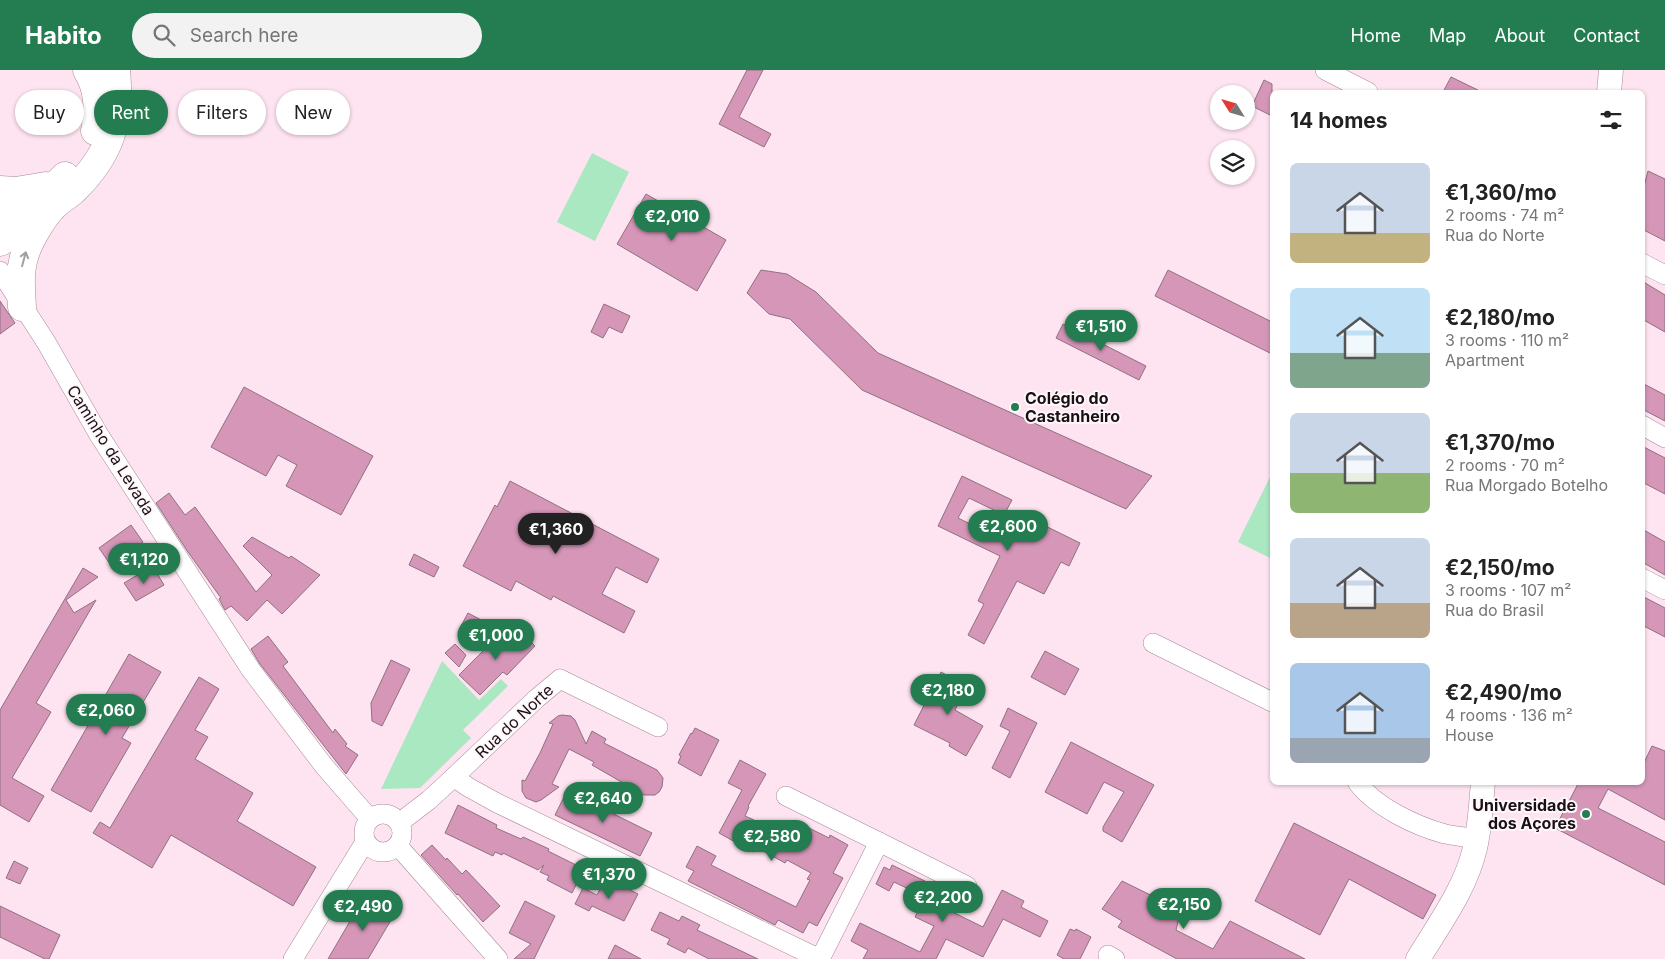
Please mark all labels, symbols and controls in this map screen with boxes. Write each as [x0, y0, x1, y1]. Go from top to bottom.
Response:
search box [132, 13, 482, 58]
text: Habito [25, 21, 102, 50]
icon: search [150, 21, 178, 49]
text: Search here [190, 24, 298, 47]
text: Home [1351, 25, 1401, 46]
text: Map [1429, 25, 1466, 46]
text: About [1494, 25, 1545, 46]
text: Contact [1573, 25, 1640, 46]
north arrow [1210, 85, 1255, 130]
map controls [1210, 85, 1255, 185]
chip: Buy [15, 90, 84, 135]
chip: Rent [94, 90, 168, 135]
chip: Filters [178, 90, 266, 135]
chip: New [276, 90, 350, 135]
icon: filters [1597, 106, 1625, 134]
text: 14 homes [1290, 108, 1388, 133]
button: layers [1210, 140, 1255, 185]
text: €1,360/mo [1445, 180, 1557, 205]
icon: home [1330, 183, 1390, 243]
pin: €2,010 [631, 200, 713, 242]
text: 2 rooms · 74 m² [1445, 205, 1564, 225]
text: €2,010 [645, 206, 699, 226]
text: Rua do Norte [1445, 225, 1544, 245]
one-way arrow [20, 251, 29, 267]
text: €2,180/mo [1445, 305, 1555, 330]
icon: home [1330, 308, 1390, 368]
pin: €1,510 [1060, 310, 1142, 352]
text: €1,510 [1075, 316, 1127, 336]
text: 3 rooms · 110 m² [1445, 330, 1569, 350]
text: Apartment [1445, 350, 1525, 370]
street label: Caminho da Levada [63, 381, 159, 519]
place label: Colégio do Castanheiro [1025, 388, 1120, 426]
marker: Colégio do Castanheiro [1009, 401, 1021, 413]
text: €1,370/mo [1445, 430, 1555, 455]
icon: home [1330, 433, 1390, 493]
text: 2 rooms · 70 m² [1445, 455, 1565, 475]
text: Rua Morgado Botelho [1445, 475, 1608, 495]
pin: €2,600 [967, 510, 1049, 552]
pin: €1,360 [515, 512, 597, 555]
text: €2,600 [979, 516, 1037, 536]
text: €1,360 [529, 519, 583, 539]
pin: €1,120 [103, 542, 185, 585]
text: €1,120 [119, 549, 169, 569]
text: €2,150/mo [1445, 555, 1555, 580]
icon: home [1330, 558, 1390, 618]
text: 3 rooms · 107 m² [1445, 580, 1571, 600]
text: Rua do Brasil [1445, 600, 1544, 620]
pin: €1,000 [455, 618, 537, 661]
text: €1,000 [468, 625, 524, 645]
pin: €2,180 [907, 674, 989, 716]
street label: Rua do Norte [471, 680, 557, 762]
text: €2,180 [921, 680, 975, 700]
text: €2,490/mo [1445, 680, 1562, 705]
icon: home [1330, 683, 1390, 743]
pin: €2,060 [65, 694, 147, 736]
text: €2,060 [77, 700, 135, 720]
text: 4 rooms · 136 m² [1445, 705, 1573, 725]
text: House [1445, 725, 1494, 745]
pin: €2,640 [562, 782, 644, 824]
text: €2,640 [574, 788, 632, 808]
place label: Universidade dos Açores [1472, 795, 1576, 833]
marker: Universidade dos Açores [1580, 808, 1592, 820]
pin: €2,580 [731, 820, 813, 862]
text: €2,580 [743, 826, 801, 846]
pin: €1,370 [568, 858, 650, 900]
text: €1,370 [583, 864, 636, 884]
pin: €2,200 [902, 880, 984, 923]
text: €2,200 [914, 887, 972, 907]
pin: €2,150 [1143, 888, 1225, 930]
pin: €2,490 [322, 890, 404, 932]
text: €2,150 [1158, 894, 1210, 914]
text: €2,490 [334, 896, 392, 916]

